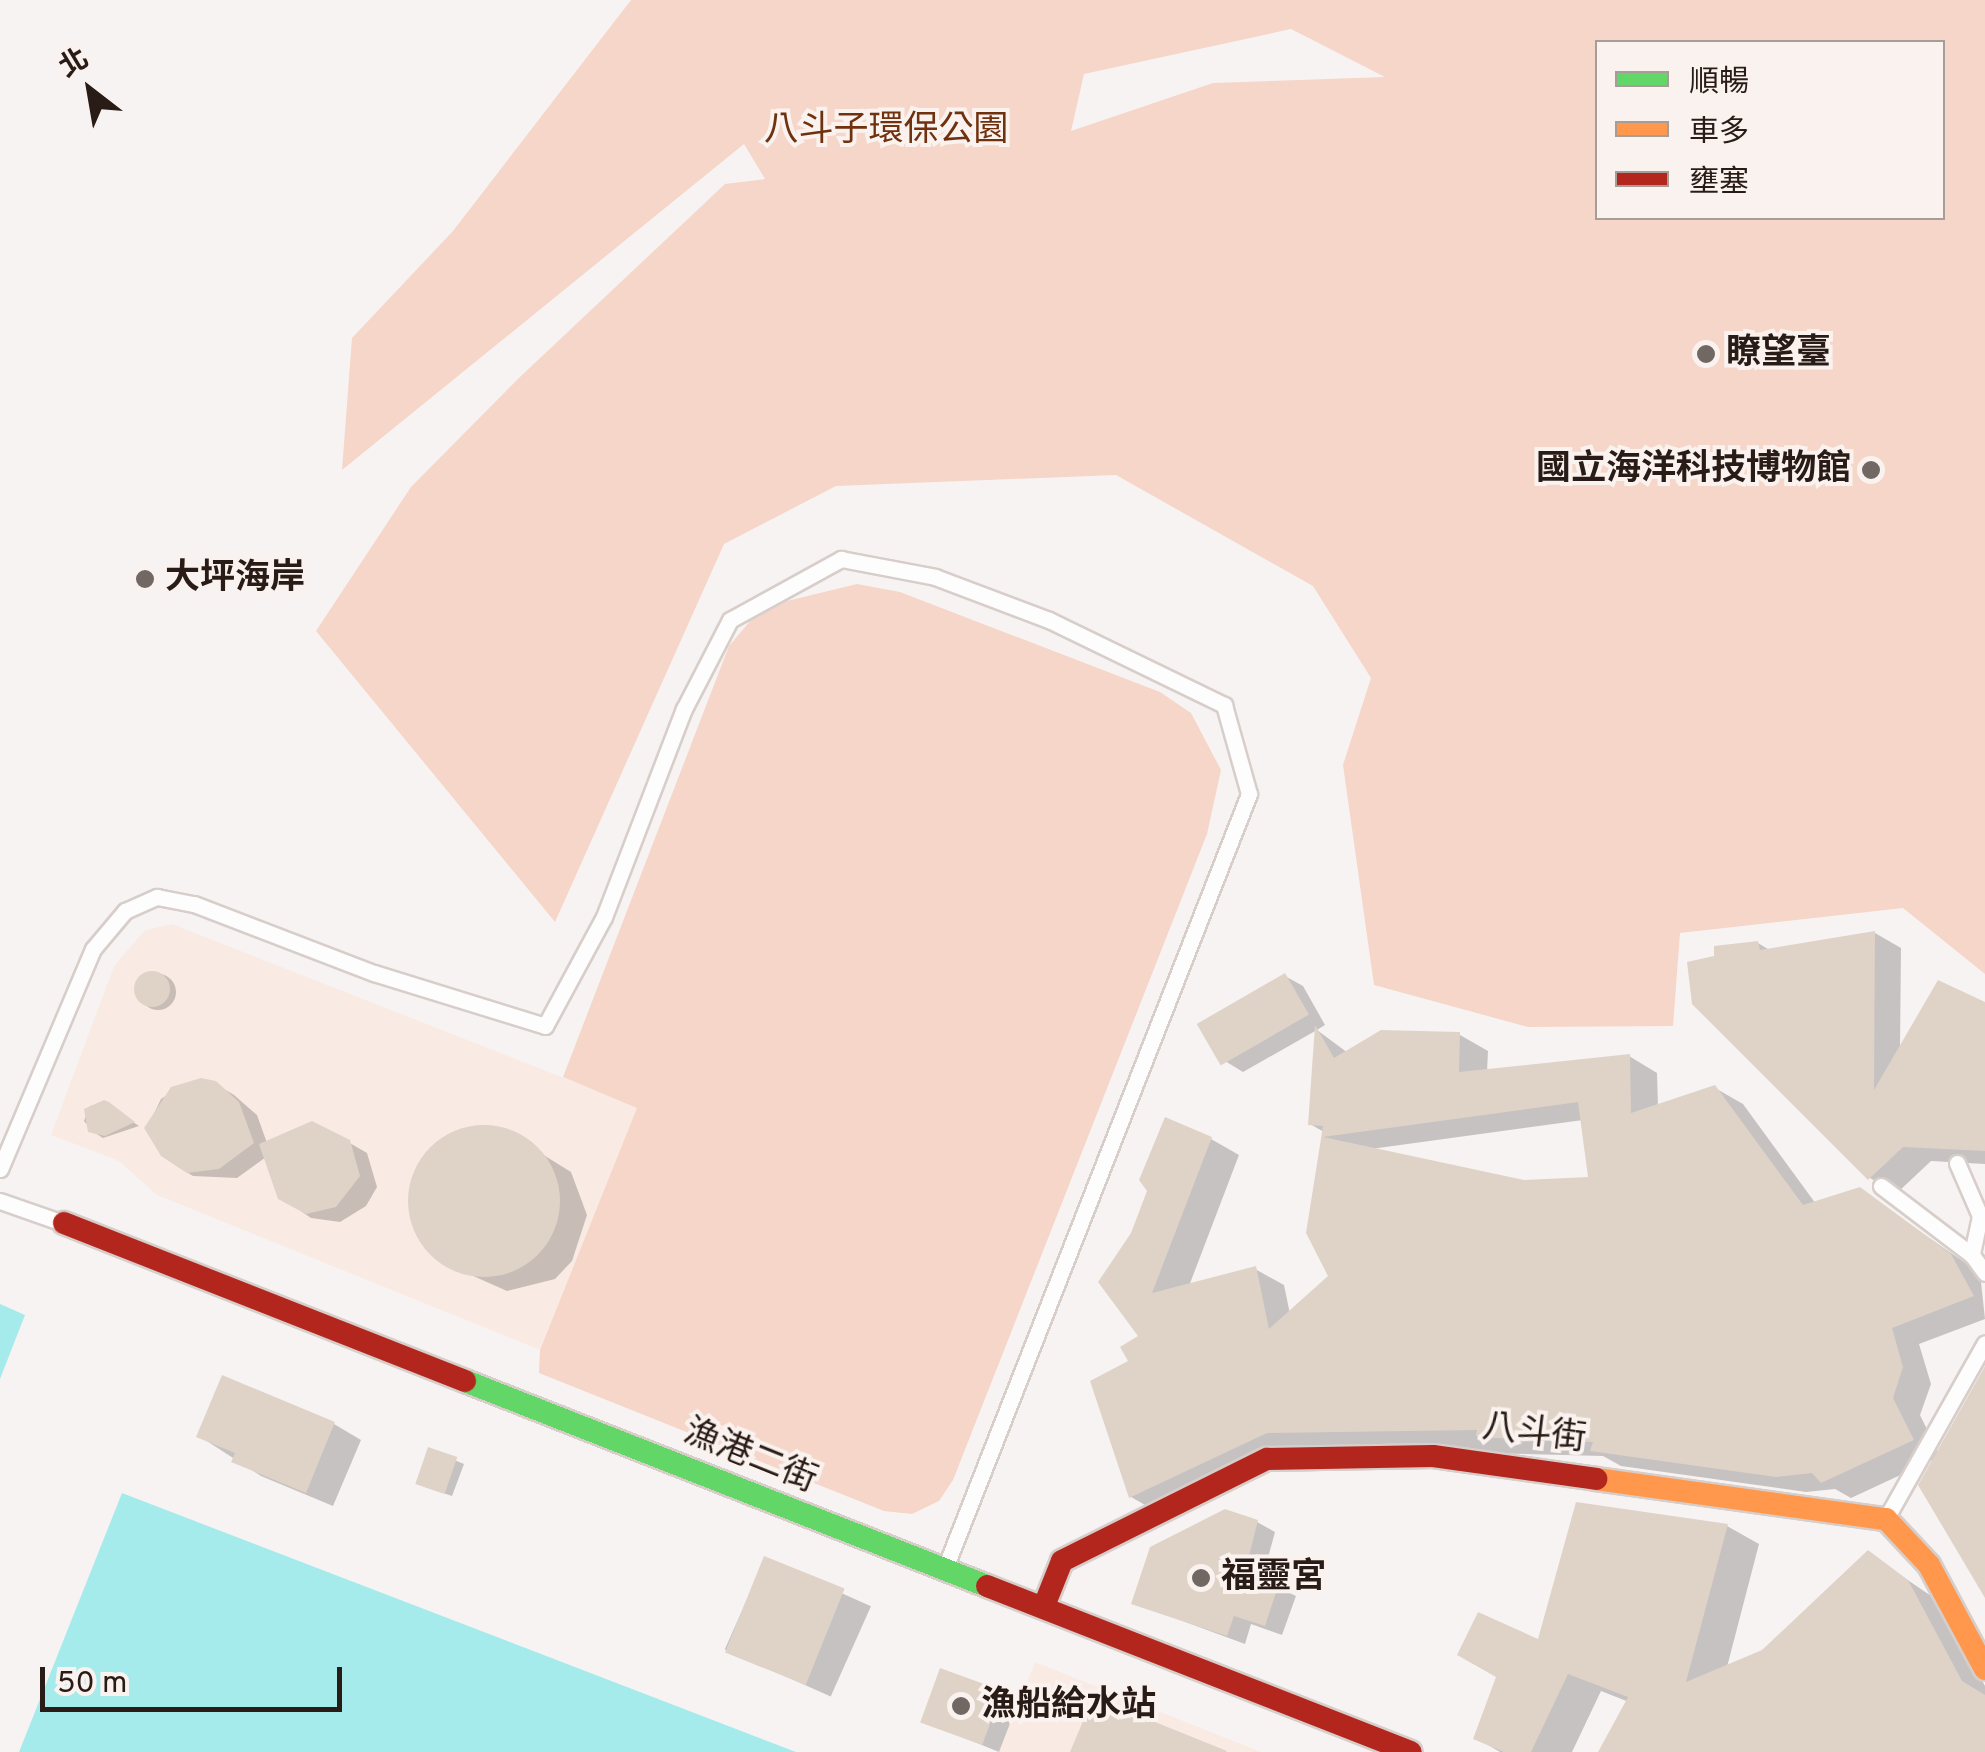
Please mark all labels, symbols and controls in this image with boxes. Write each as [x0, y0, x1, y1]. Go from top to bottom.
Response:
north arrow [40, 40, 140, 140]
legend [1595, 40, 1945, 220]
text: 北 [53, 42, 96, 87]
text: 順暢 [1689, 65, 1749, 102]
park label: 八斗子環保公園 [764, 110, 1008, 152]
text: 車多 [1689, 115, 1749, 152]
text: 壅塞 [1689, 165, 1749, 202]
place label: 瞭望臺 [1726, 333, 1831, 375]
marker: 瞭望臺 [1695, 343, 1717, 365]
place label: 國立海洋科技博物館 [1536, 449, 1851, 491]
marker: 國立海洋科技博物館 [1860, 459, 1882, 481]
place label: 大坪海岸 [165, 558, 305, 600]
marker: 大坪海岸 [134, 568, 156, 590]
street label: 八斗街 [1479, 1407, 1589, 1461]
street label: 漁港二街 [677, 1411, 823, 1503]
place label: 福靈宮 [1221, 1557, 1326, 1599]
marker: 福靈宮 [1190, 1567, 1212, 1589]
scale bar [45, 1647, 348, 1709]
text: 50 m [57, 1666, 127, 1703]
place label: 漁船給水站 [981, 1685, 1156, 1727]
marker: 漁船給水站 [950, 1695, 972, 1717]

